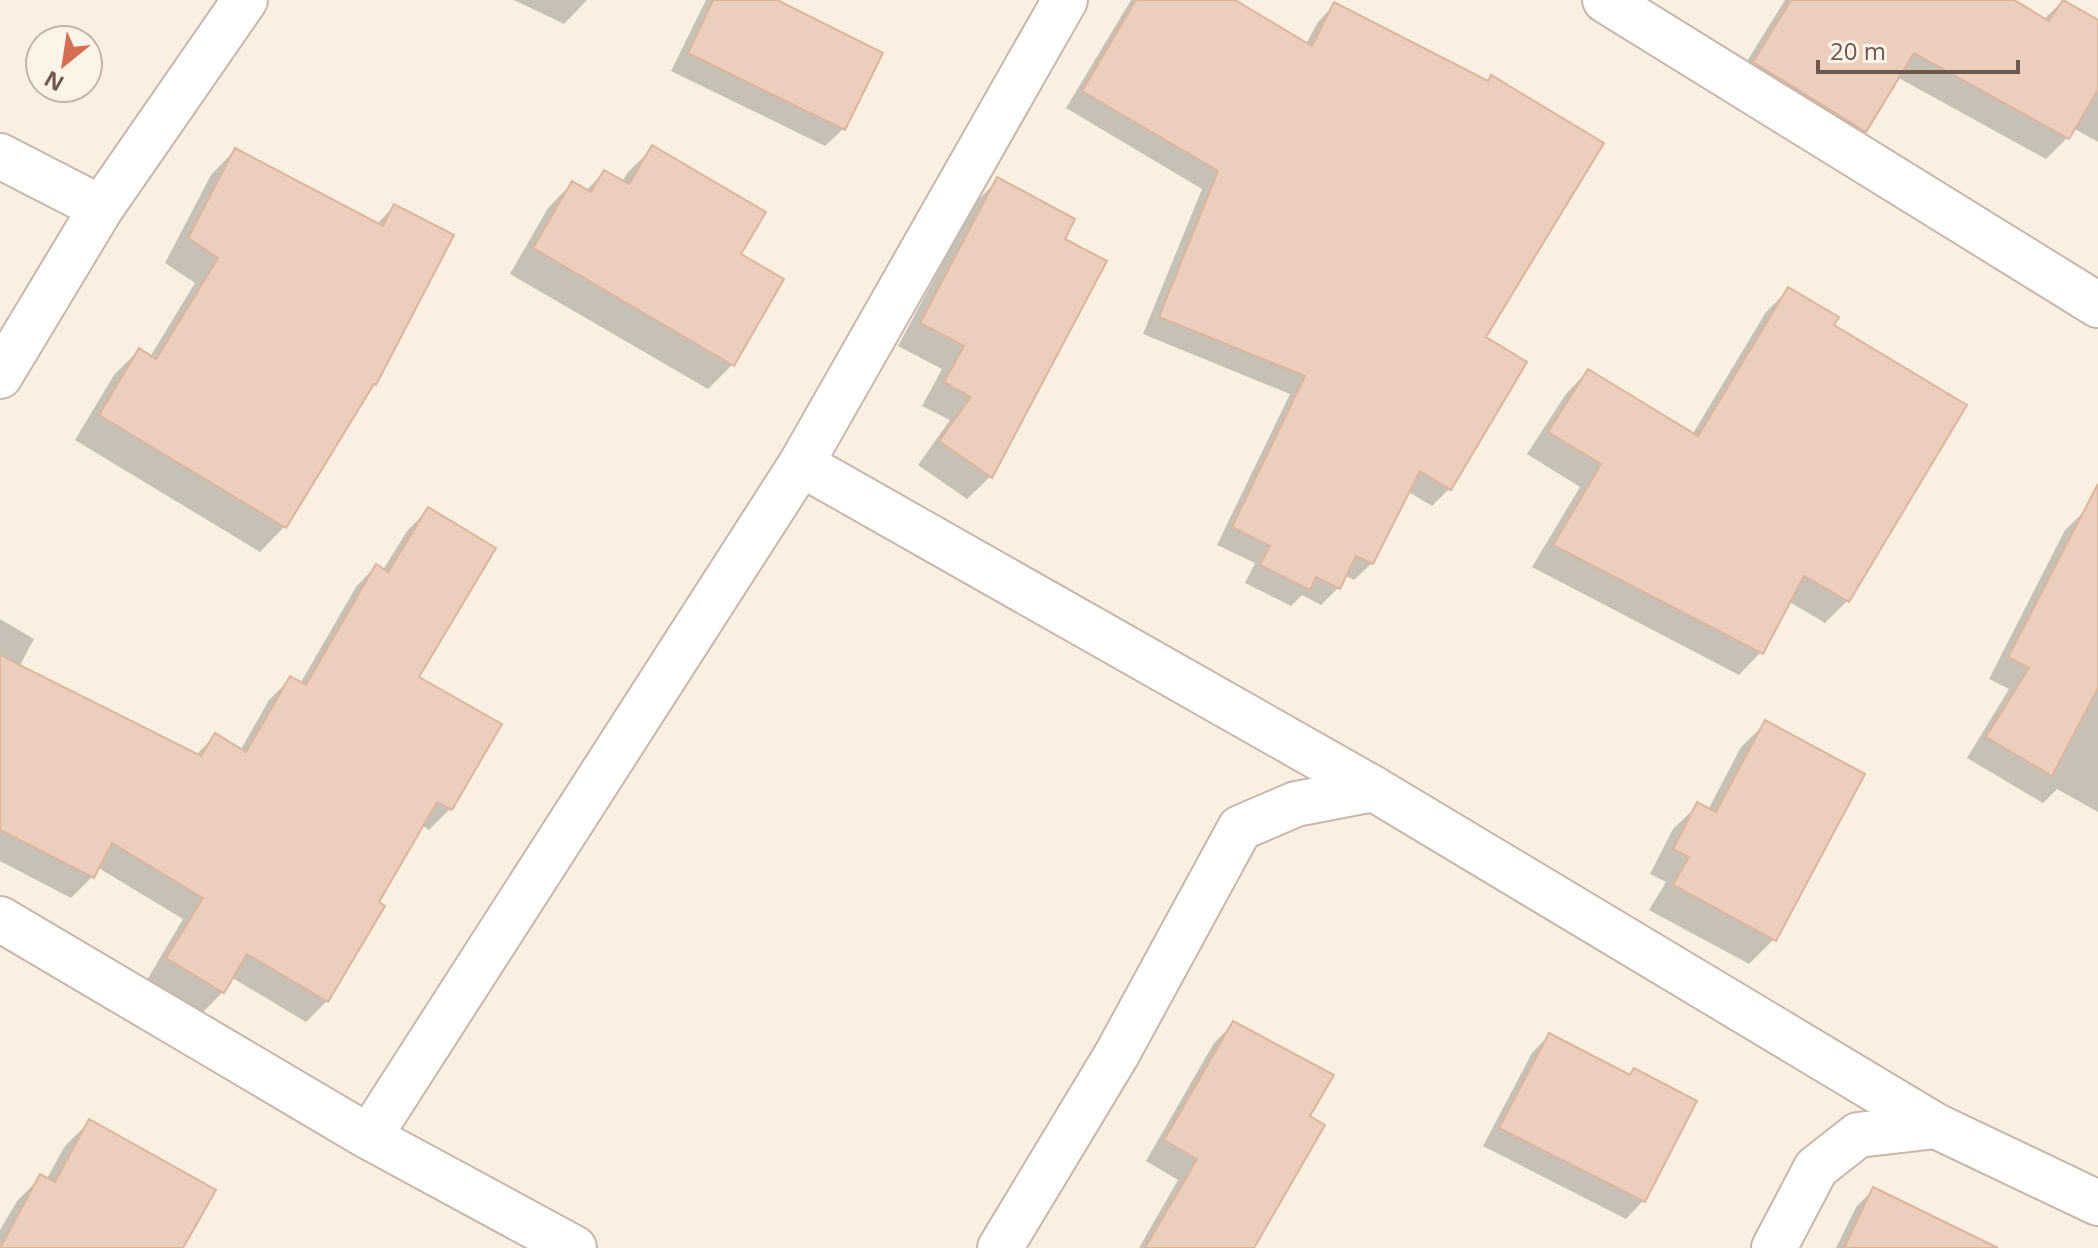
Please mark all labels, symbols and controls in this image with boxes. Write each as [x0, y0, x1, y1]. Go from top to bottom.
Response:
north arrow [24, 24, 104, 104]
scale bar [1818, 24, 2018, 74]
text: 20 m [1830, 34, 1886, 67]
text: N [38, 65, 69, 100]

